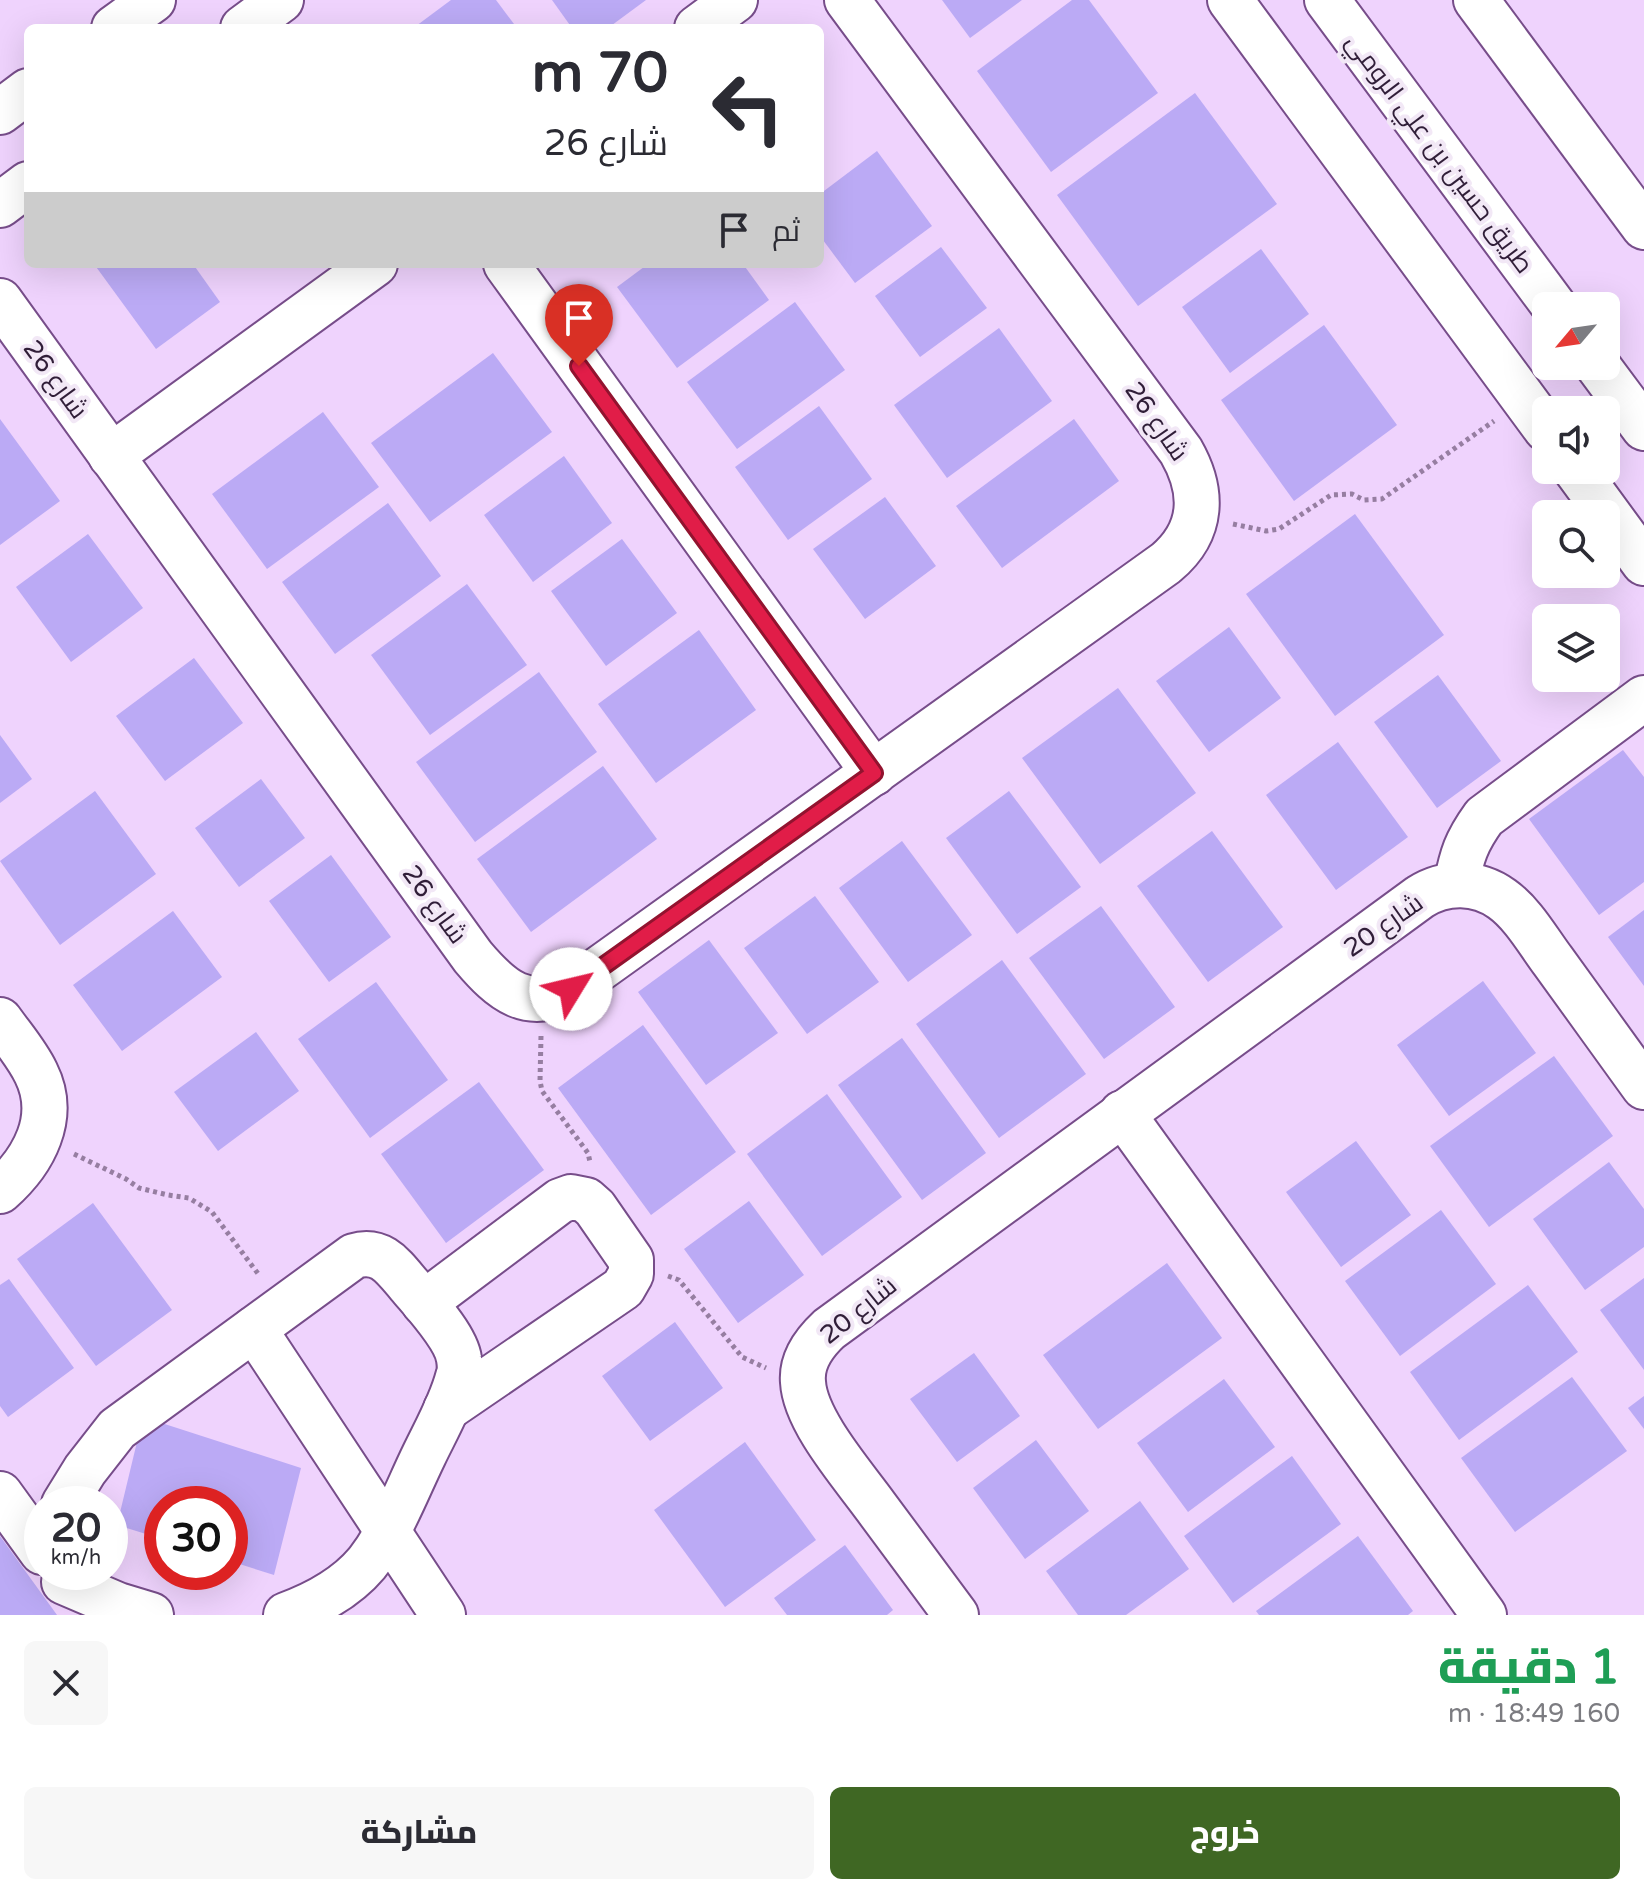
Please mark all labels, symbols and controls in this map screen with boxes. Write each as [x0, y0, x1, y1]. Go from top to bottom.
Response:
street label: طريق حسين بن علي الرومي [1335, 27, 1540, 283]
text: 70 m [532, 40, 668, 107]
icon: left [696, 56, 800, 160]
text: شارع 26 [544, 122, 668, 165]
icon: arrive [712, 208, 756, 252]
text: ثم [772, 213, 800, 250]
pin [545, 284, 613, 366]
north arrow [1532, 292, 1620, 380]
map controls [1532, 292, 1620, 692]
icon: arrive [557, 296, 601, 340]
street label: شارع 26 [16, 334, 95, 425]
street label: شارع 26 [1117, 376, 1195, 468]
button: sound [1532, 396, 1620, 484]
button: search [1532, 500, 1620, 588]
button: layers [1532, 604, 1620, 692]
street label: شارع 26 [395, 859, 474, 950]
street label: شارع 20 [1338, 887, 1430, 965]
position arrow [529, 947, 613, 1031]
street label: شارع 20 [814, 1270, 904, 1351]
speed limit sign: 30 [144, 1486, 248, 1590]
text: 20 [51, 1504, 101, 1552]
text: km/h [51, 1546, 101, 1570]
text: 1 دقيقة [1438, 1639, 1620, 1697]
button: close [24, 1641, 108, 1725]
text: 160 m · 18:49 [1448, 1698, 1620, 1729]
button: مشاركة [24, 1787, 814, 1879]
button: خروج [830, 1787, 1620, 1879]

